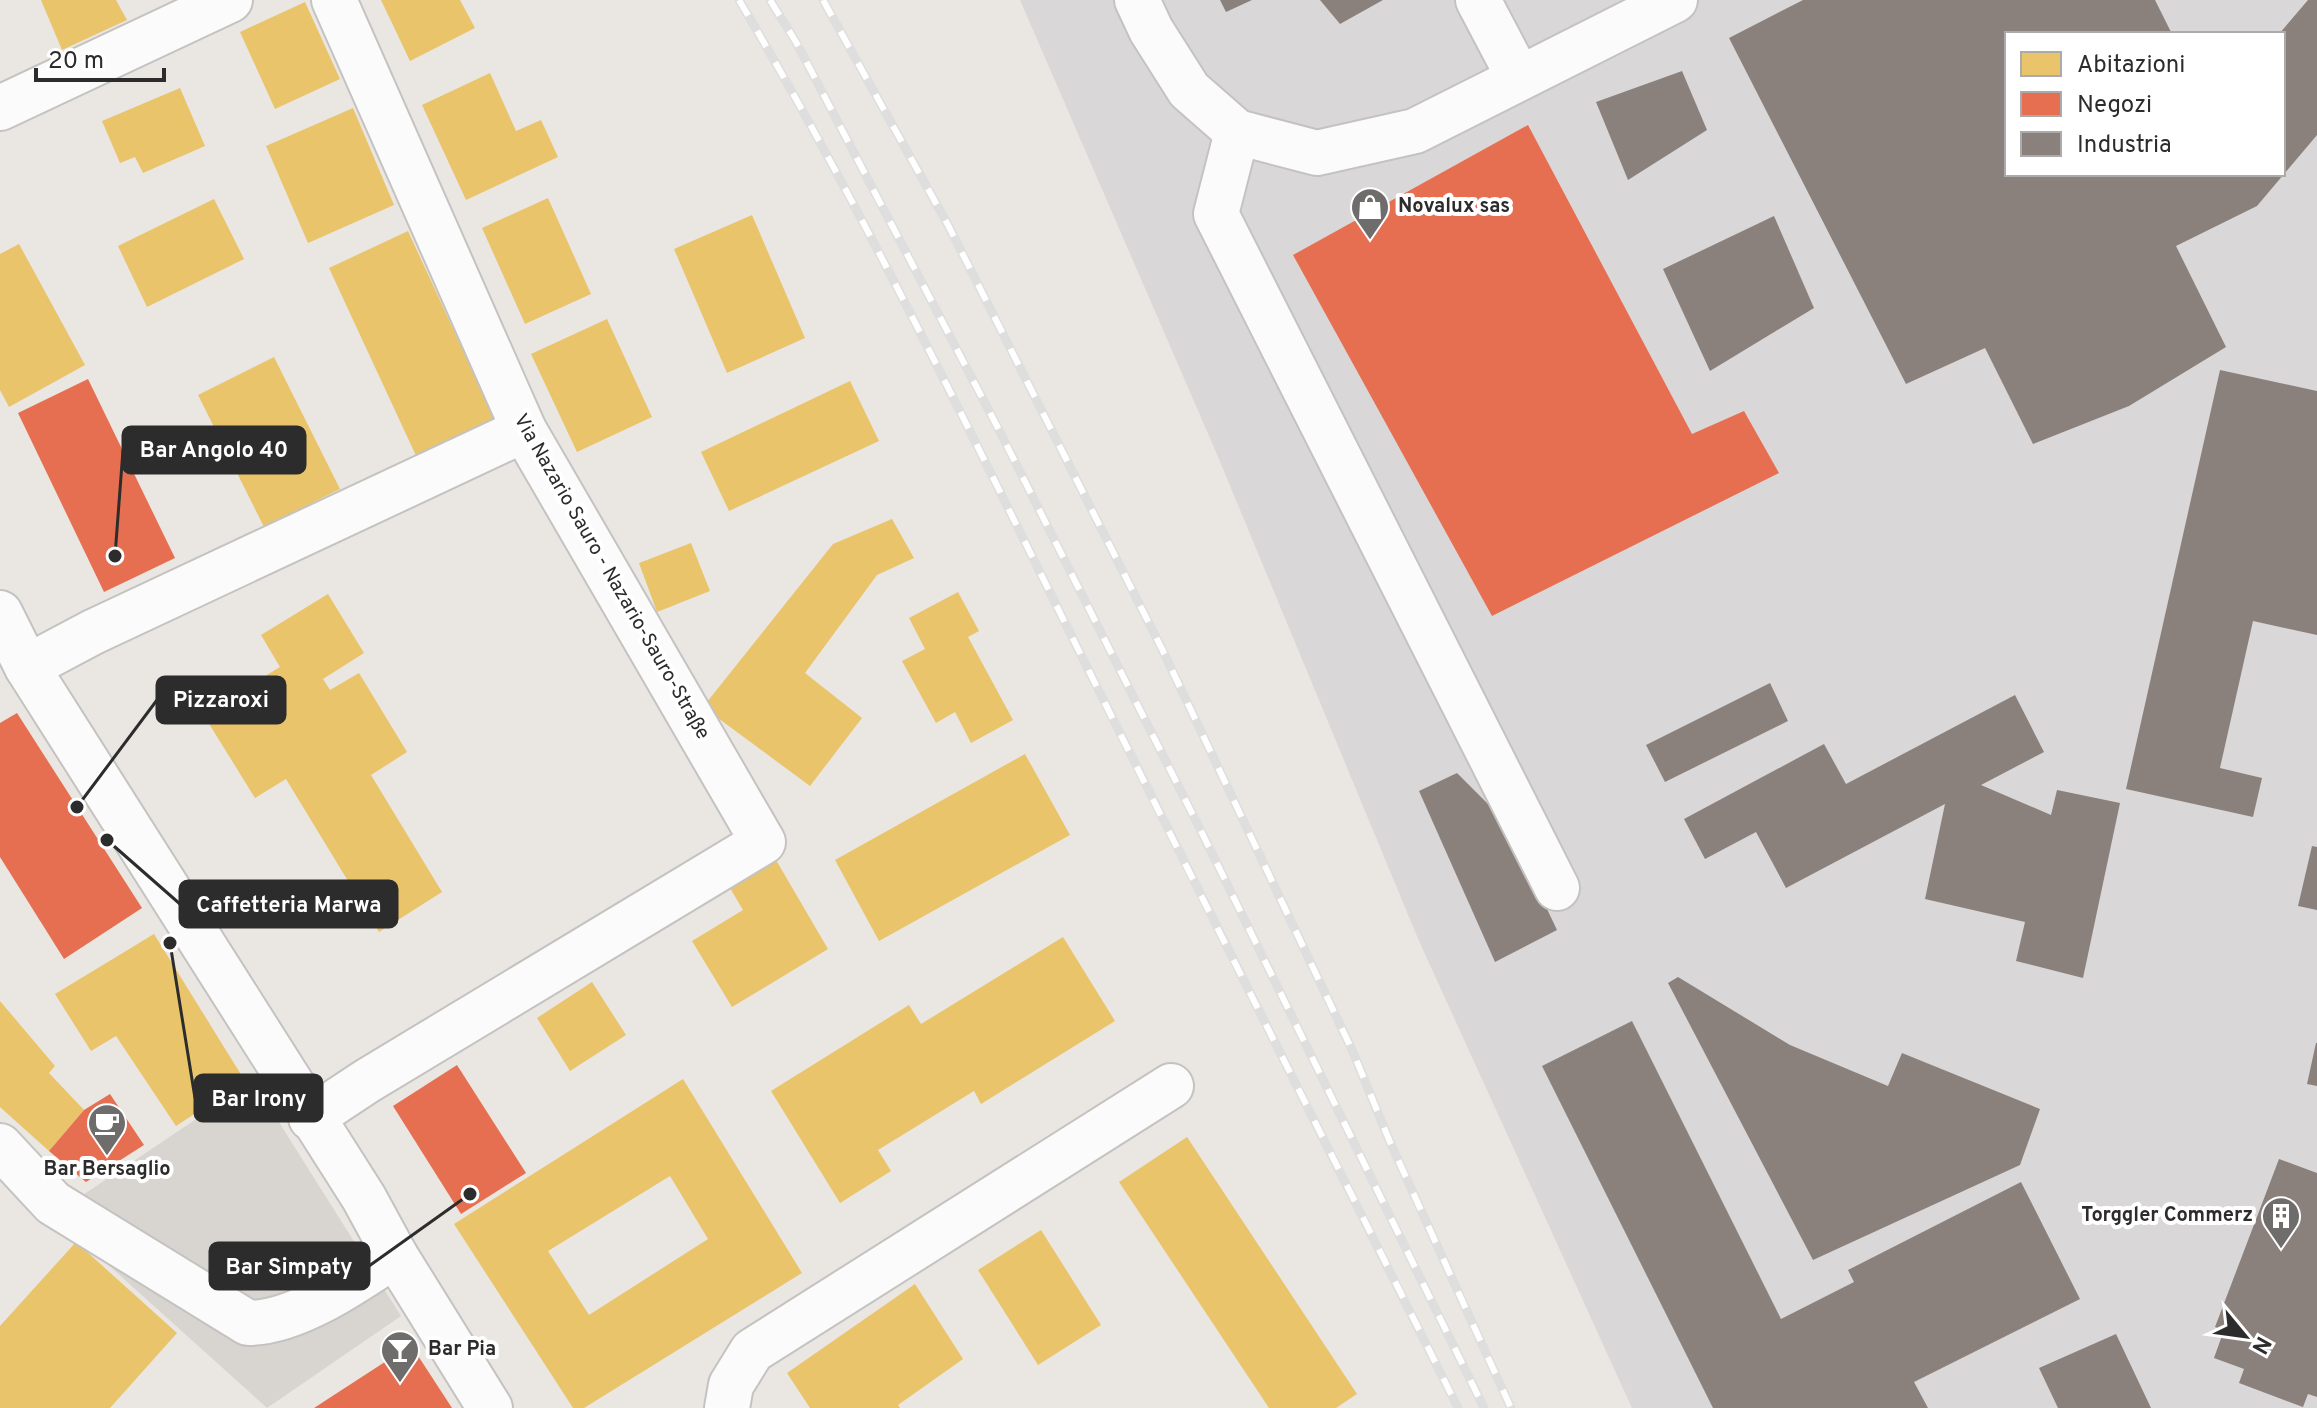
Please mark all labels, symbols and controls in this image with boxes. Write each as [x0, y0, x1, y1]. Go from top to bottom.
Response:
scale bar [36, 32, 164, 82]
legend [2005, 32, 2285, 176]
text: 20 m [48, 47, 104, 77]
text: Abitazioni [2077, 51, 2185, 81]
text: Negozi [2077, 91, 2152, 121]
text: Industria [2077, 131, 2172, 161]
shop icon: Novalux sas [1349, 186, 1391, 241]
place label: Novalux sas [1398, 194, 1510, 220]
street label: Via Nazario Sauro - Nazario-Sauro-Straße [507, 409, 715, 745]
callout: Bar Angolo 40 [123, 427, 305, 473]
text: Bar Angolo 40 [140, 438, 288, 465]
callout: Pizzaroxi [157, 677, 285, 723]
text: Pizzaroxi [173, 688, 269, 715]
callout: Caffetteria Marwa [180, 881, 397, 927]
text: Caffetteria Marwa [196, 893, 382, 920]
callout: Bar Irony [195, 1075, 322, 1121]
text: Bar Irony [211, 1087, 307, 1114]
cafe icon: Bar Bersaglio [86, 1102, 128, 1157]
place label: Bar Bersaglio [43, 1157, 171, 1183]
building icon: Torggler Commerz [2260, 1195, 2302, 1250]
place label: Torggler Commerz [2081, 1203, 2253, 1229]
callout: Bar Simpaty [210, 1243, 369, 1289]
text: Bar Simpaty [226, 1255, 353, 1282]
north arrow [2205, 1296, 2285, 1376]
bar icon: Bar Pia [379, 1329, 421, 1384]
text: N [2245, 1331, 2276, 1358]
place label: Bar Pia [428, 1337, 496, 1363]

